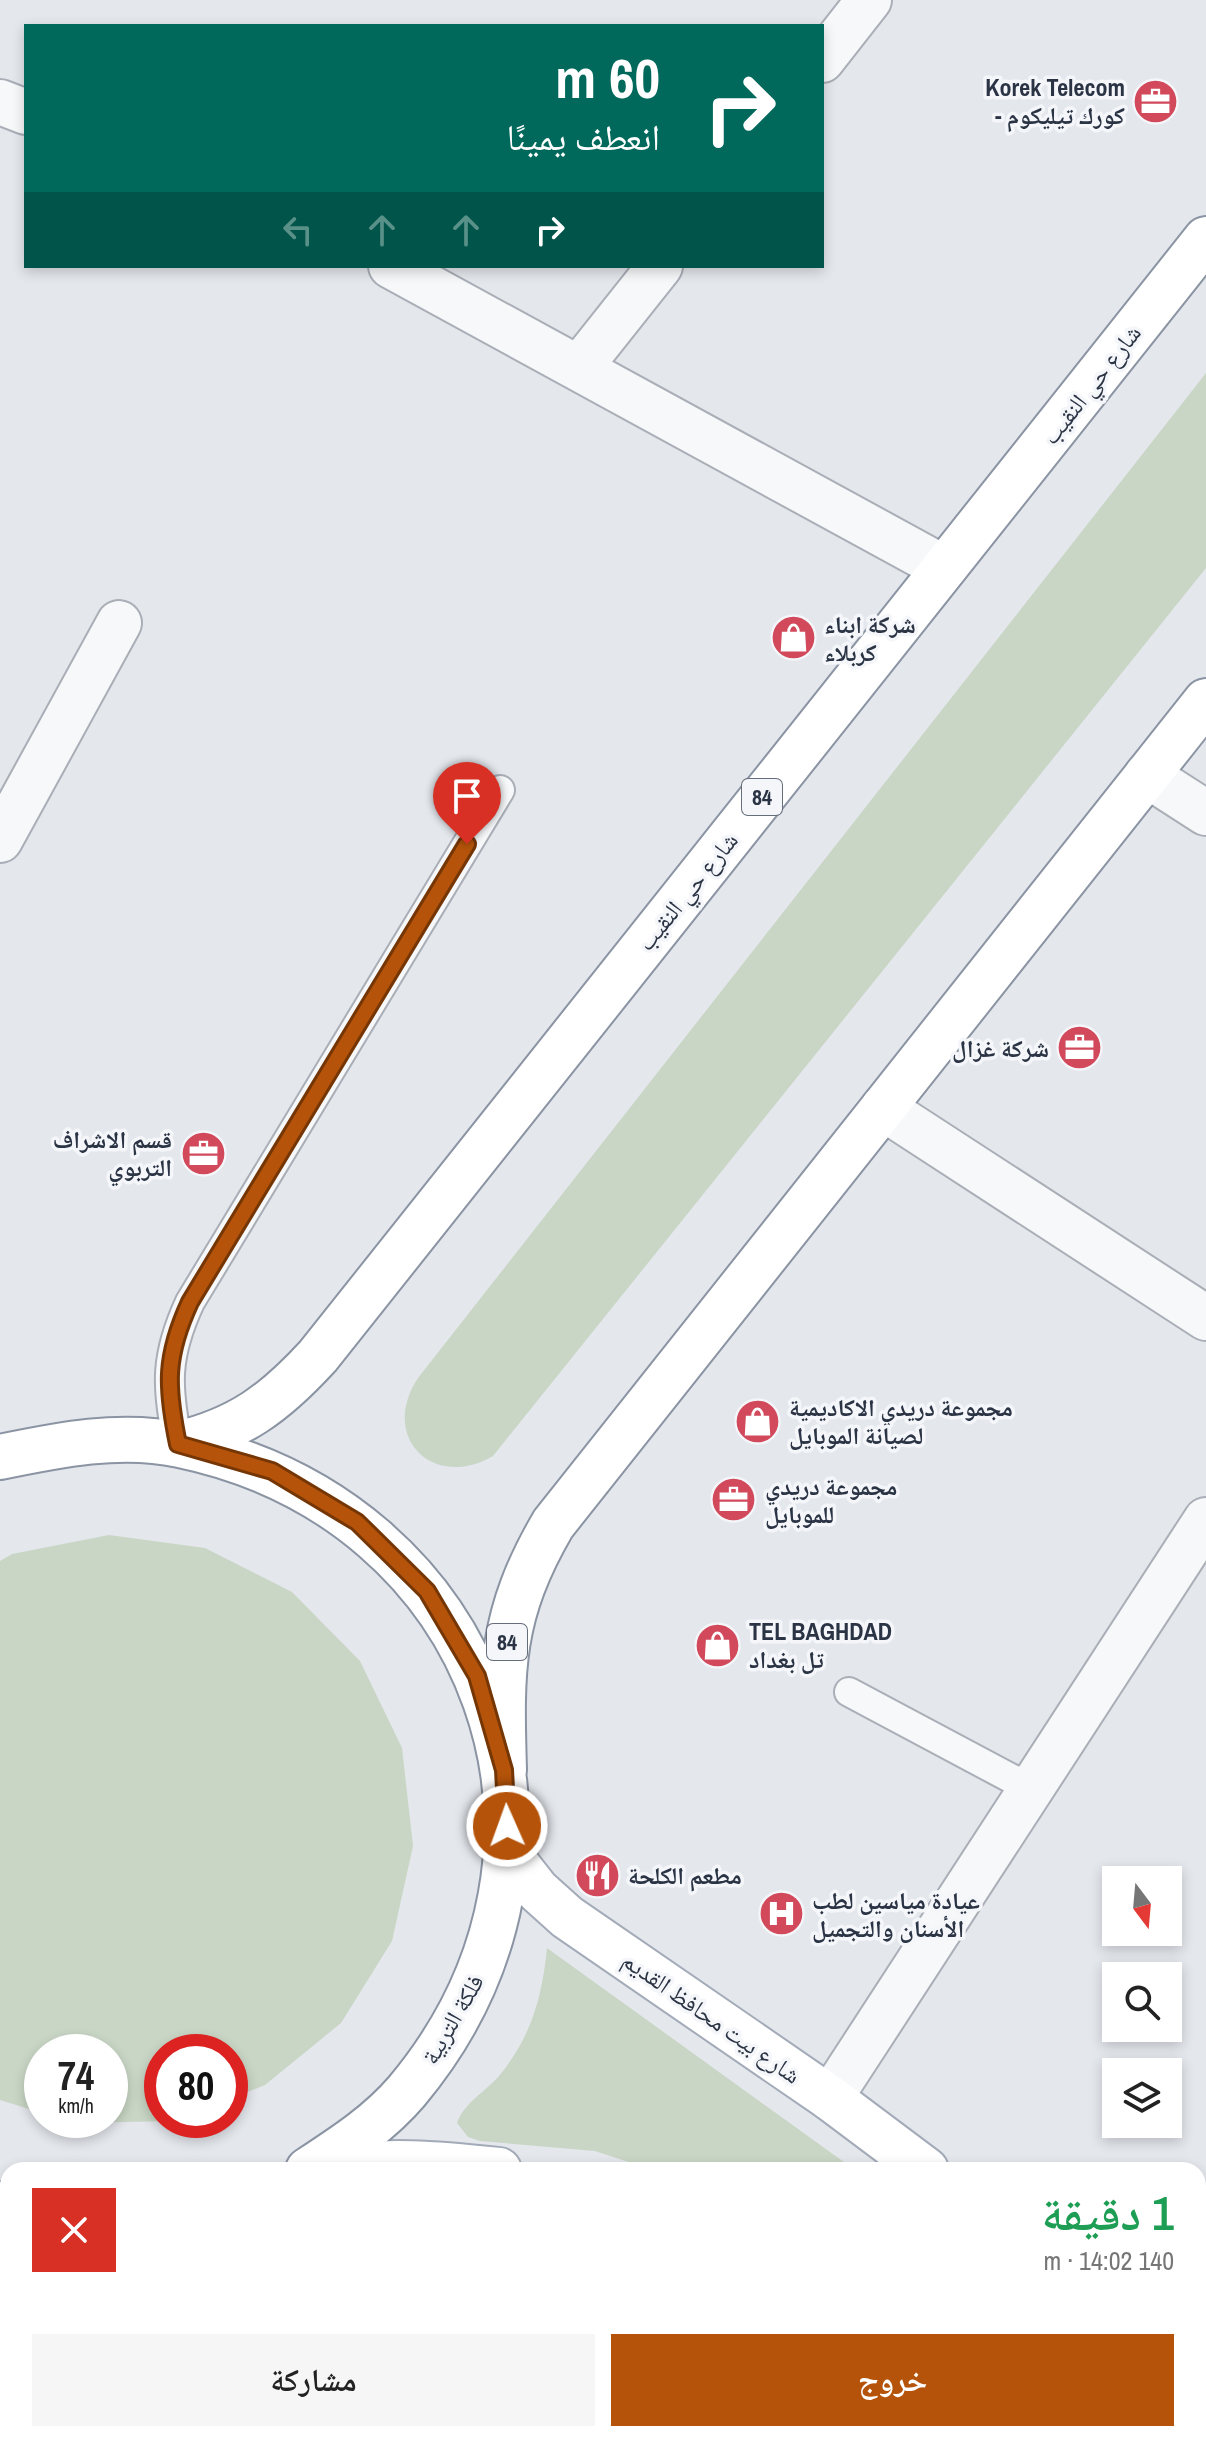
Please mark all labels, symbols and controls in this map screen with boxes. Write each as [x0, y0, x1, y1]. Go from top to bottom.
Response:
text: 60 m [555, 40, 660, 115]
icon: right [688, 56, 792, 160]
place label: Korek Telecom - كورك تيليكوم [985, 71, 1125, 133]
office icon: Korek Telecom - كورك تيليكوم [1132, 77, 1180, 125]
text: انعطف يمينًا [507, 113, 660, 161]
icon: left [276, 208, 320, 252]
icon: ahead [360, 208, 404, 252]
icon: ahead [444, 208, 488, 252]
icon: right [528, 208, 572, 252]
street label: شارع حي النقيب [1034, 318, 1151, 453]
place label: شركة ابناء كربلاء [824, 608, 916, 668]
shop icon: شركة ابناء كربلاء [769, 614, 817, 662]
pin [433, 762, 501, 844]
icon: arrive [445, 774, 489, 818]
road number: 84 [742, 779, 782, 815]
street label: شارع حي النقيب [629, 825, 748, 959]
office icon: شركة غزال [1056, 1024, 1104, 1072]
place label: شركة غزال [952, 1032, 1049, 1064]
place label: قسم الاشراف التربوي [53, 1123, 172, 1187]
office icon: قسم الاشراف التربوي [179, 1129, 227, 1177]
place label: مجموعة دريدي الاكاديمية لصيانة الموبايل [789, 1391, 1013, 1451]
shop icon: مجموعة دريدي الاكاديمية لصيانة الموبايل [734, 1397, 782, 1445]
place label: مجموعة دريدي للموبايل [765, 1470, 897, 1530]
office icon: مجموعة دريدي للموبايل [710, 1476, 758, 1524]
place label: TEL BAGHDAD تل بغداد [749, 1615, 892, 1675]
shop icon: TEL BAGHDAD تل بغداد [694, 1621, 742, 1669]
road number: 84 [487, 1624, 527, 1660]
position arrow [465, 1784, 549, 1868]
restaurant icon: مطعم الكلحة [573, 1851, 621, 1899]
place label: مطعم الكلحة [628, 1859, 742, 1892]
north arrow [1102, 1866, 1182, 1946]
map controls [1102, 1866, 1182, 2138]
place label: عيادة مياسين لطب الأسنان والتجميل [812, 1884, 980, 1944]
hospital icon: عيادة مياسين لطب الأسنان والتجميل [757, 1890, 805, 1938]
street label: شارع بيت محافظ القديم [616, 1943, 808, 2091]
button: search [1102, 1962, 1182, 2042]
street label: فلكة التربية [414, 1968, 490, 2070]
speed limit sign: 80 [144, 2034, 248, 2138]
text: 74 [58, 2049, 94, 2102]
button: layers [1102, 2058, 1182, 2138]
text: km/h [58, 2092, 94, 2119]
text: 1 دقيقة [1041, 2180, 1174, 2245]
button: close [32, 2188, 116, 2272]
text: 140 m · 14:02 [1044, 2243, 1174, 2278]
button: مشاركة [32, 2334, 595, 2426]
button: خروج [611, 2334, 1174, 2426]

